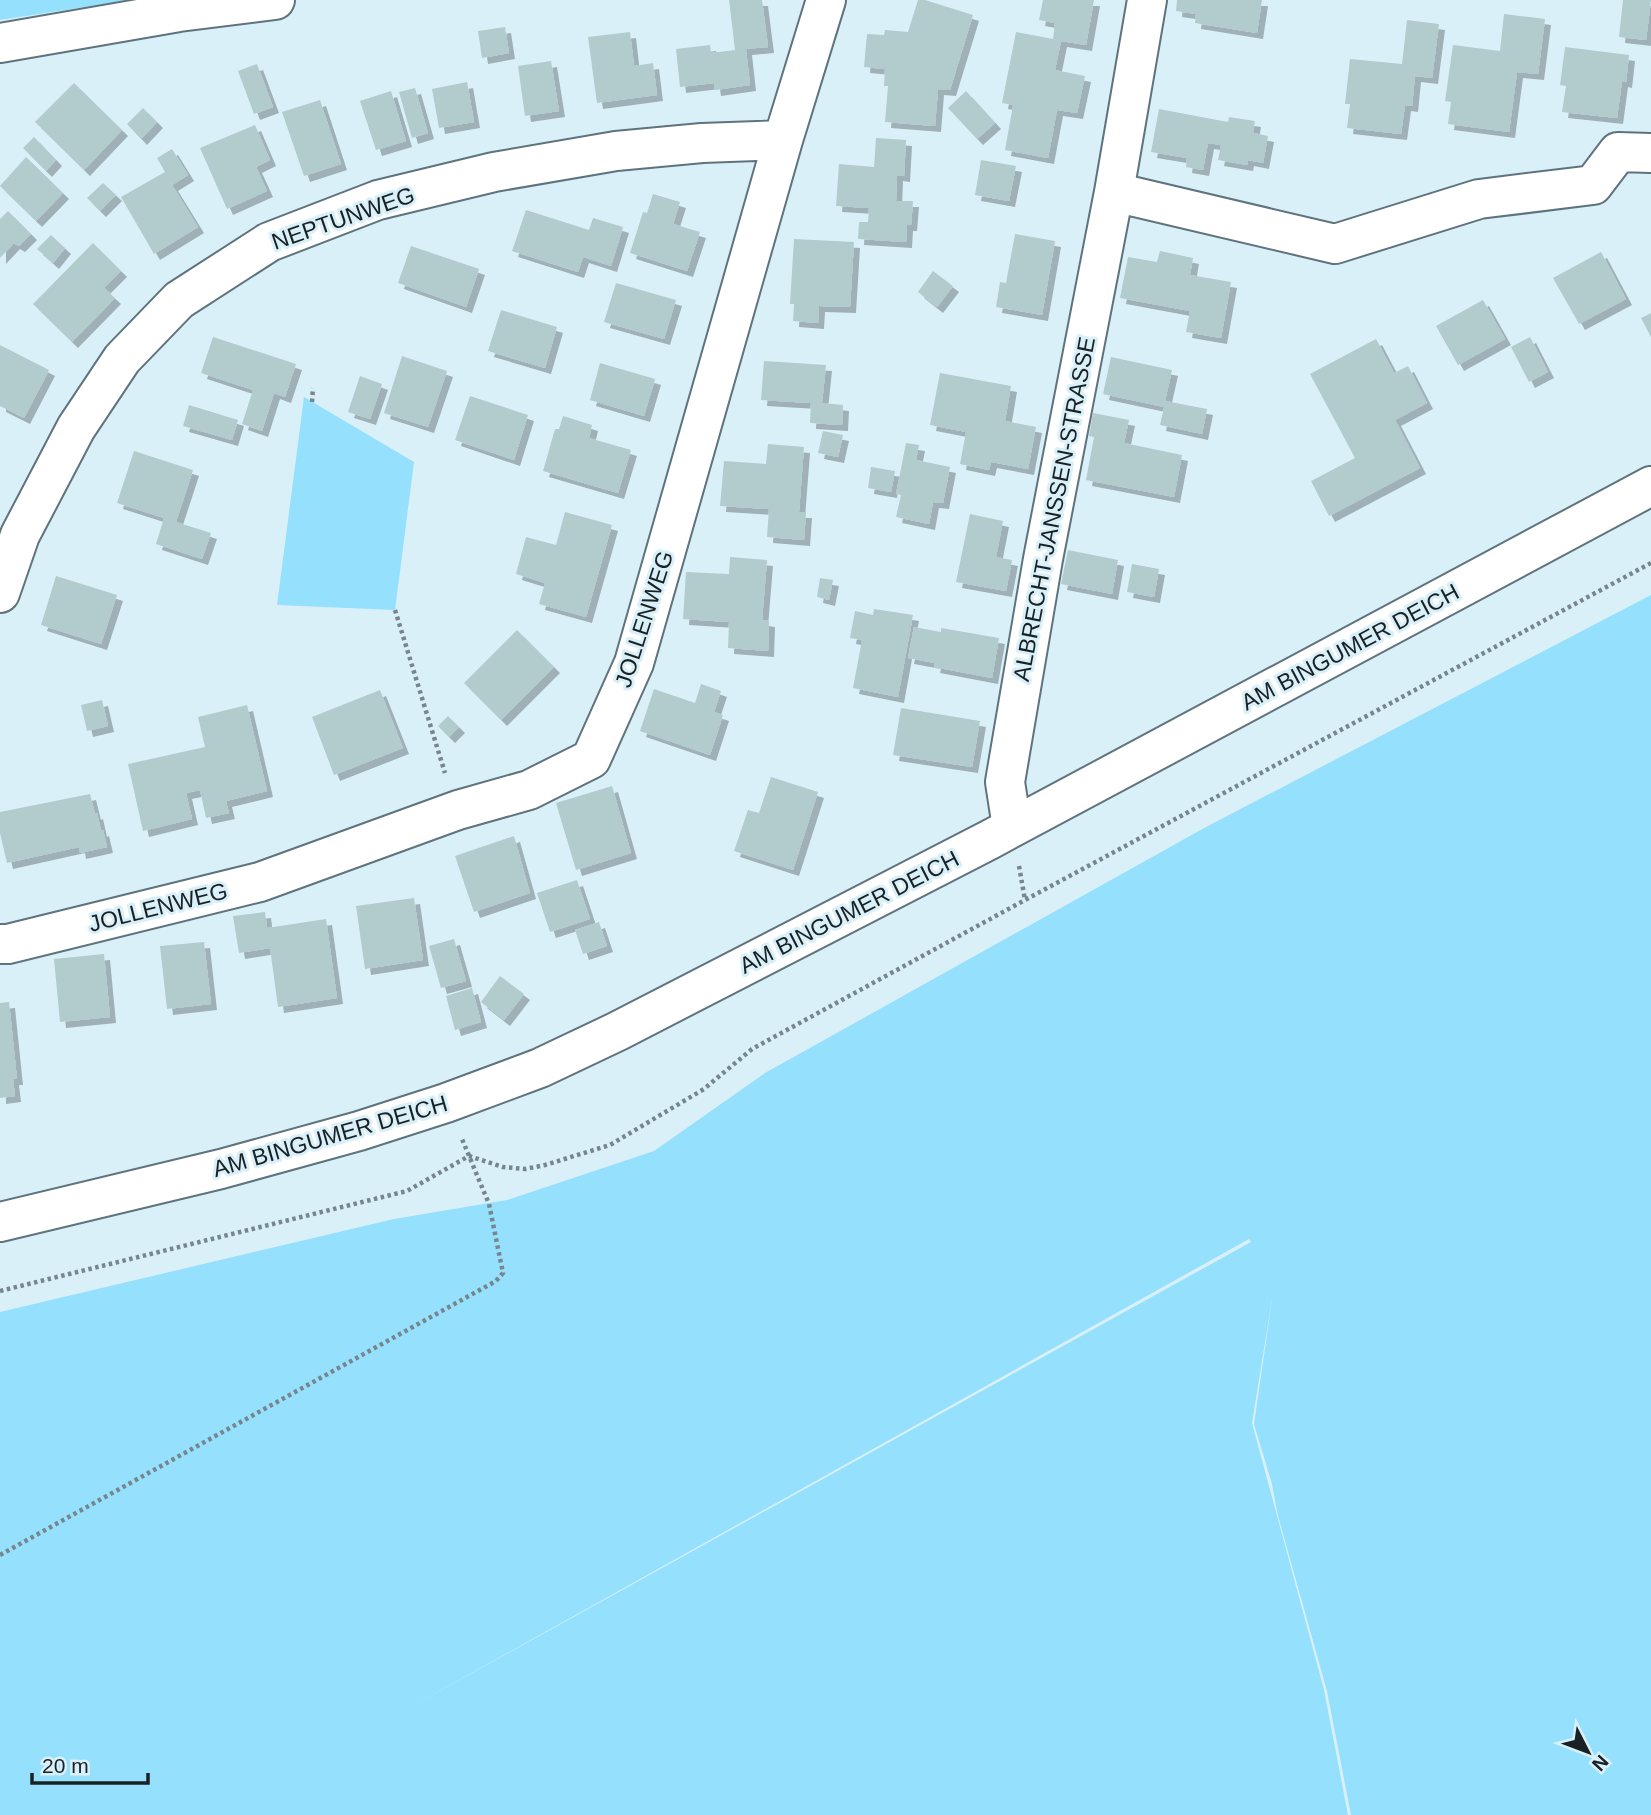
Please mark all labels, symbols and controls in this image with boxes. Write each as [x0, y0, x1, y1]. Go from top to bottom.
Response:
street label: NEPTUNWEG [268, 181, 418, 255]
street label: ALBRECHT-JANSSEN-STRASSE [1008, 335, 1100, 683]
street label: JOLLENWEG [610, 548, 678, 690]
street label: AM BINGUMER DEICH [1237, 579, 1463, 715]
street label: AM BINGUMER DEICH [735, 845, 963, 979]
street label: JOLLENWEG [86, 877, 230, 937]
street label: AM BINGUMER DEICH [210, 1090, 450, 1182]
north arrow [1553, 1717, 1623, 1787]
scale bar [32, 1742, 147, 1786]
text: N [1588, 1751, 1613, 1775]
text: 20 m [42, 1754, 89, 1777]

